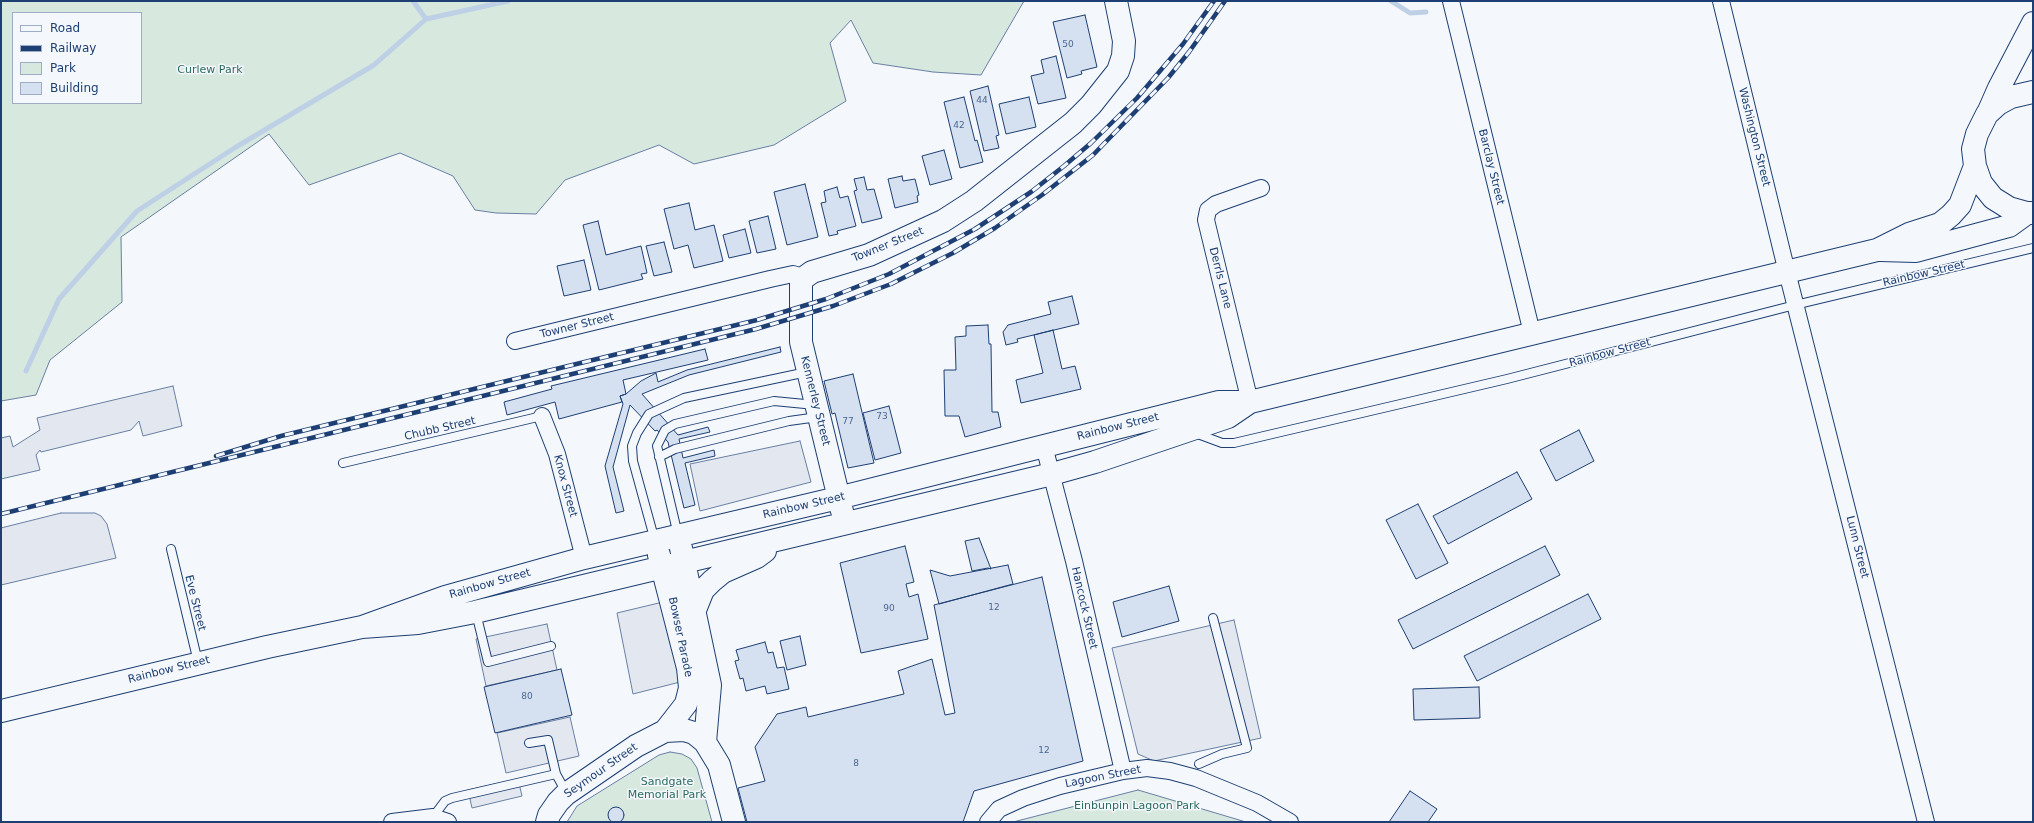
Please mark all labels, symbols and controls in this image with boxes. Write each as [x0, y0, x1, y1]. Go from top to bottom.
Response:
legend [12, 12, 142, 104]
text: Road [50, 21, 80, 35]
house number: 50 [1062, 40, 1074, 50]
text: Railway [50, 41, 96, 55]
text: Park [50, 61, 76, 75]
park label: Curlew Park [177, 63, 243, 77]
text: Building [50, 81, 99, 95]
street label: Washington Street [1735, 86, 1773, 188]
house number: 44 [976, 96, 988, 106]
house number: 42 [953, 121, 965, 131]
street label: Barclay Street [1475, 128, 1507, 206]
street label: Towner Street [850, 225, 926, 265]
street label: Derrls Lane [1206, 246, 1234, 310]
street label: Rainbow Street [1882, 258, 1966, 290]
street label: Towner Street [539, 310, 615, 342]
street label: Rainbow Street [1568, 336, 1652, 370]
street label: Kennerley Street [797, 355, 833, 447]
street label: Rainbow Street [1076, 410, 1160, 444]
house number: 73 [876, 412, 888, 422]
street label: Chubb Street [403, 414, 477, 444]
house number: 77 [842, 417, 854, 427]
street label: Knox Street [550, 453, 580, 519]
street label: Rainbow Street [762, 490, 846, 522]
street label: Lunn Street [1843, 514, 1871, 580]
street label: Rainbow Street [448, 566, 532, 602]
street label: Hancock Street [1068, 566, 1100, 650]
street label: Eve Street [182, 574, 208, 632]
street label: Bowser Parade [665, 596, 695, 678]
house number: 12 [988, 603, 1000, 613]
house number: 90 [883, 604, 895, 614]
street label: Rainbow Street [127, 653, 211, 687]
house number: 80 [521, 692, 533, 702]
street label: Seymour Street [562, 741, 640, 801]
house number: 12 [1038, 746, 1050, 756]
house number: 8 [853, 759, 859, 769]
street label: Lagoon Street [1064, 763, 1142, 791]
park label: Sandgate Memorial Park [628, 775, 706, 801]
park label: Einbunpin Lagoon Park [1074, 799, 1200, 813]

